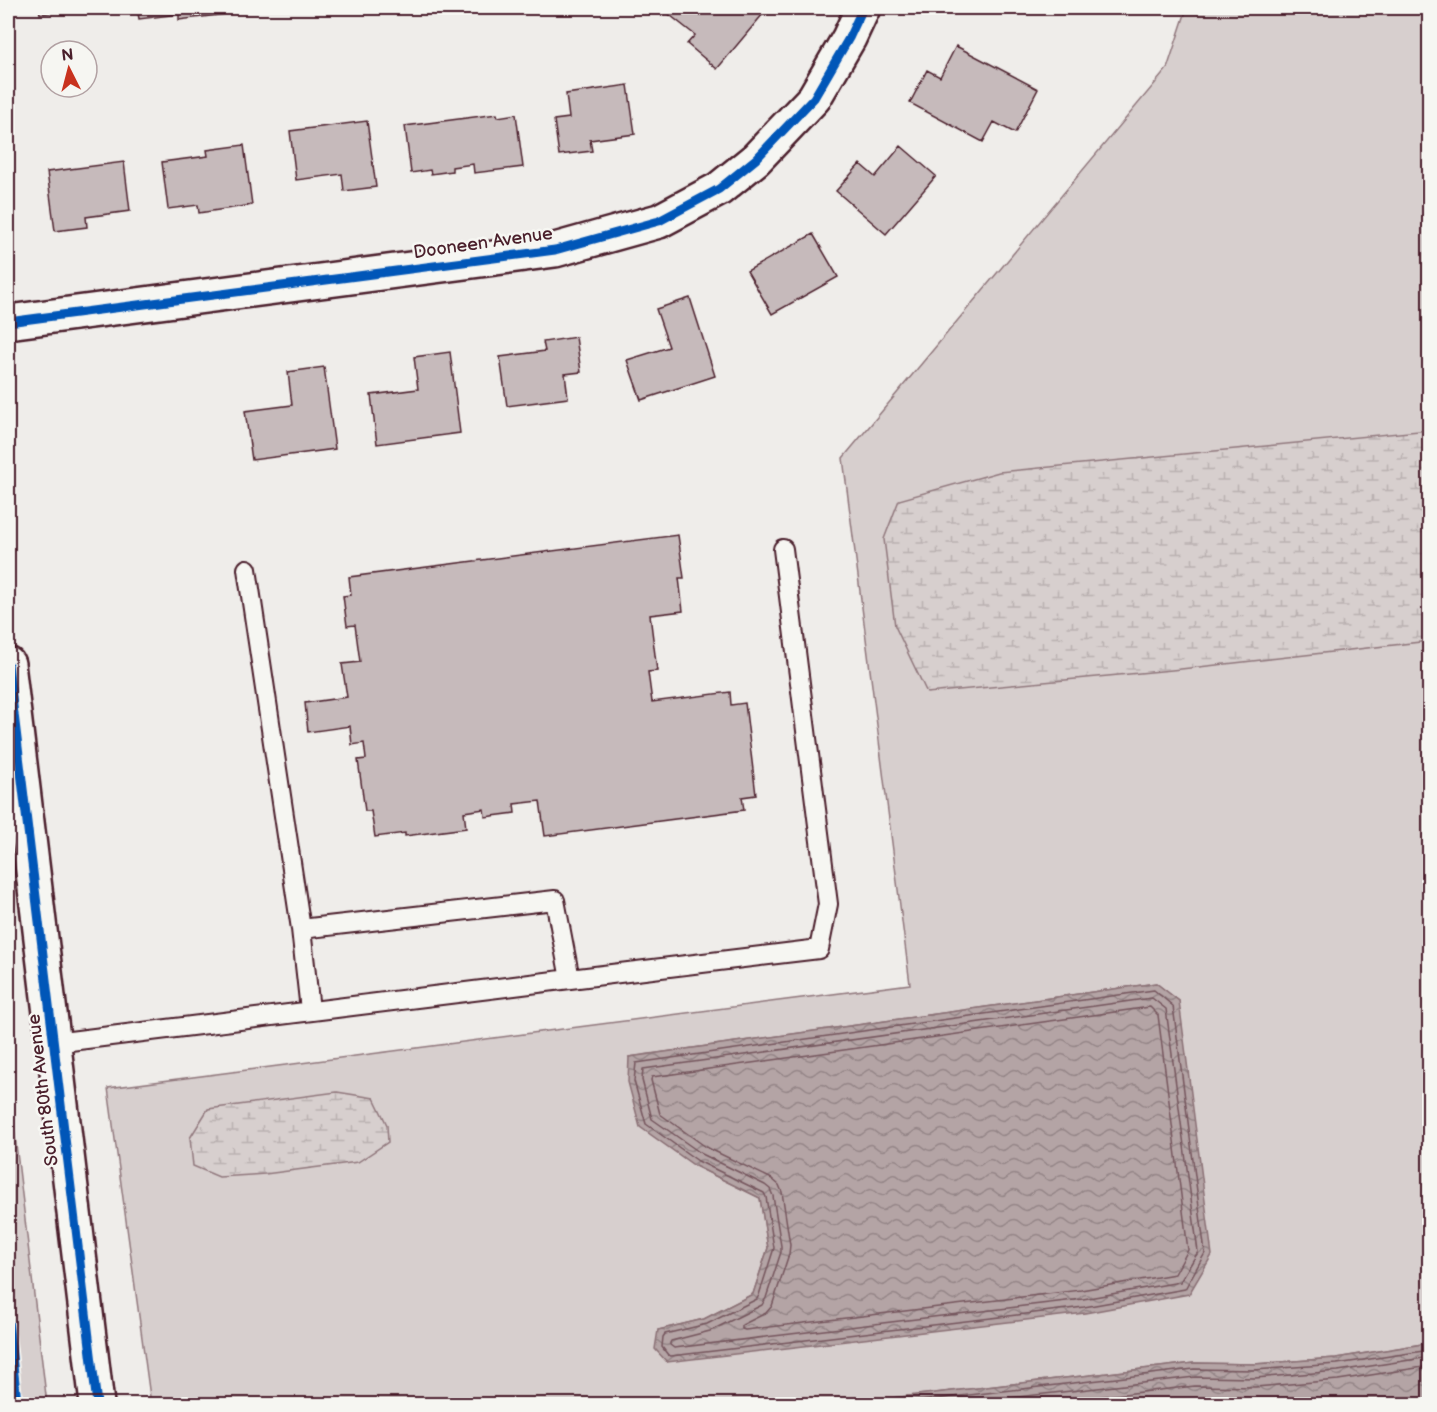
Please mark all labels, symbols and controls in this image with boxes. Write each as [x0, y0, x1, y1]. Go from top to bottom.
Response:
north arrow [39, 39, 99, 99]
text: N [61, 45, 75, 66]
street label: Dooneen Avenue [412, 223, 554, 263]
street label: South 80th Avenue [23, 1012, 63, 1167]

